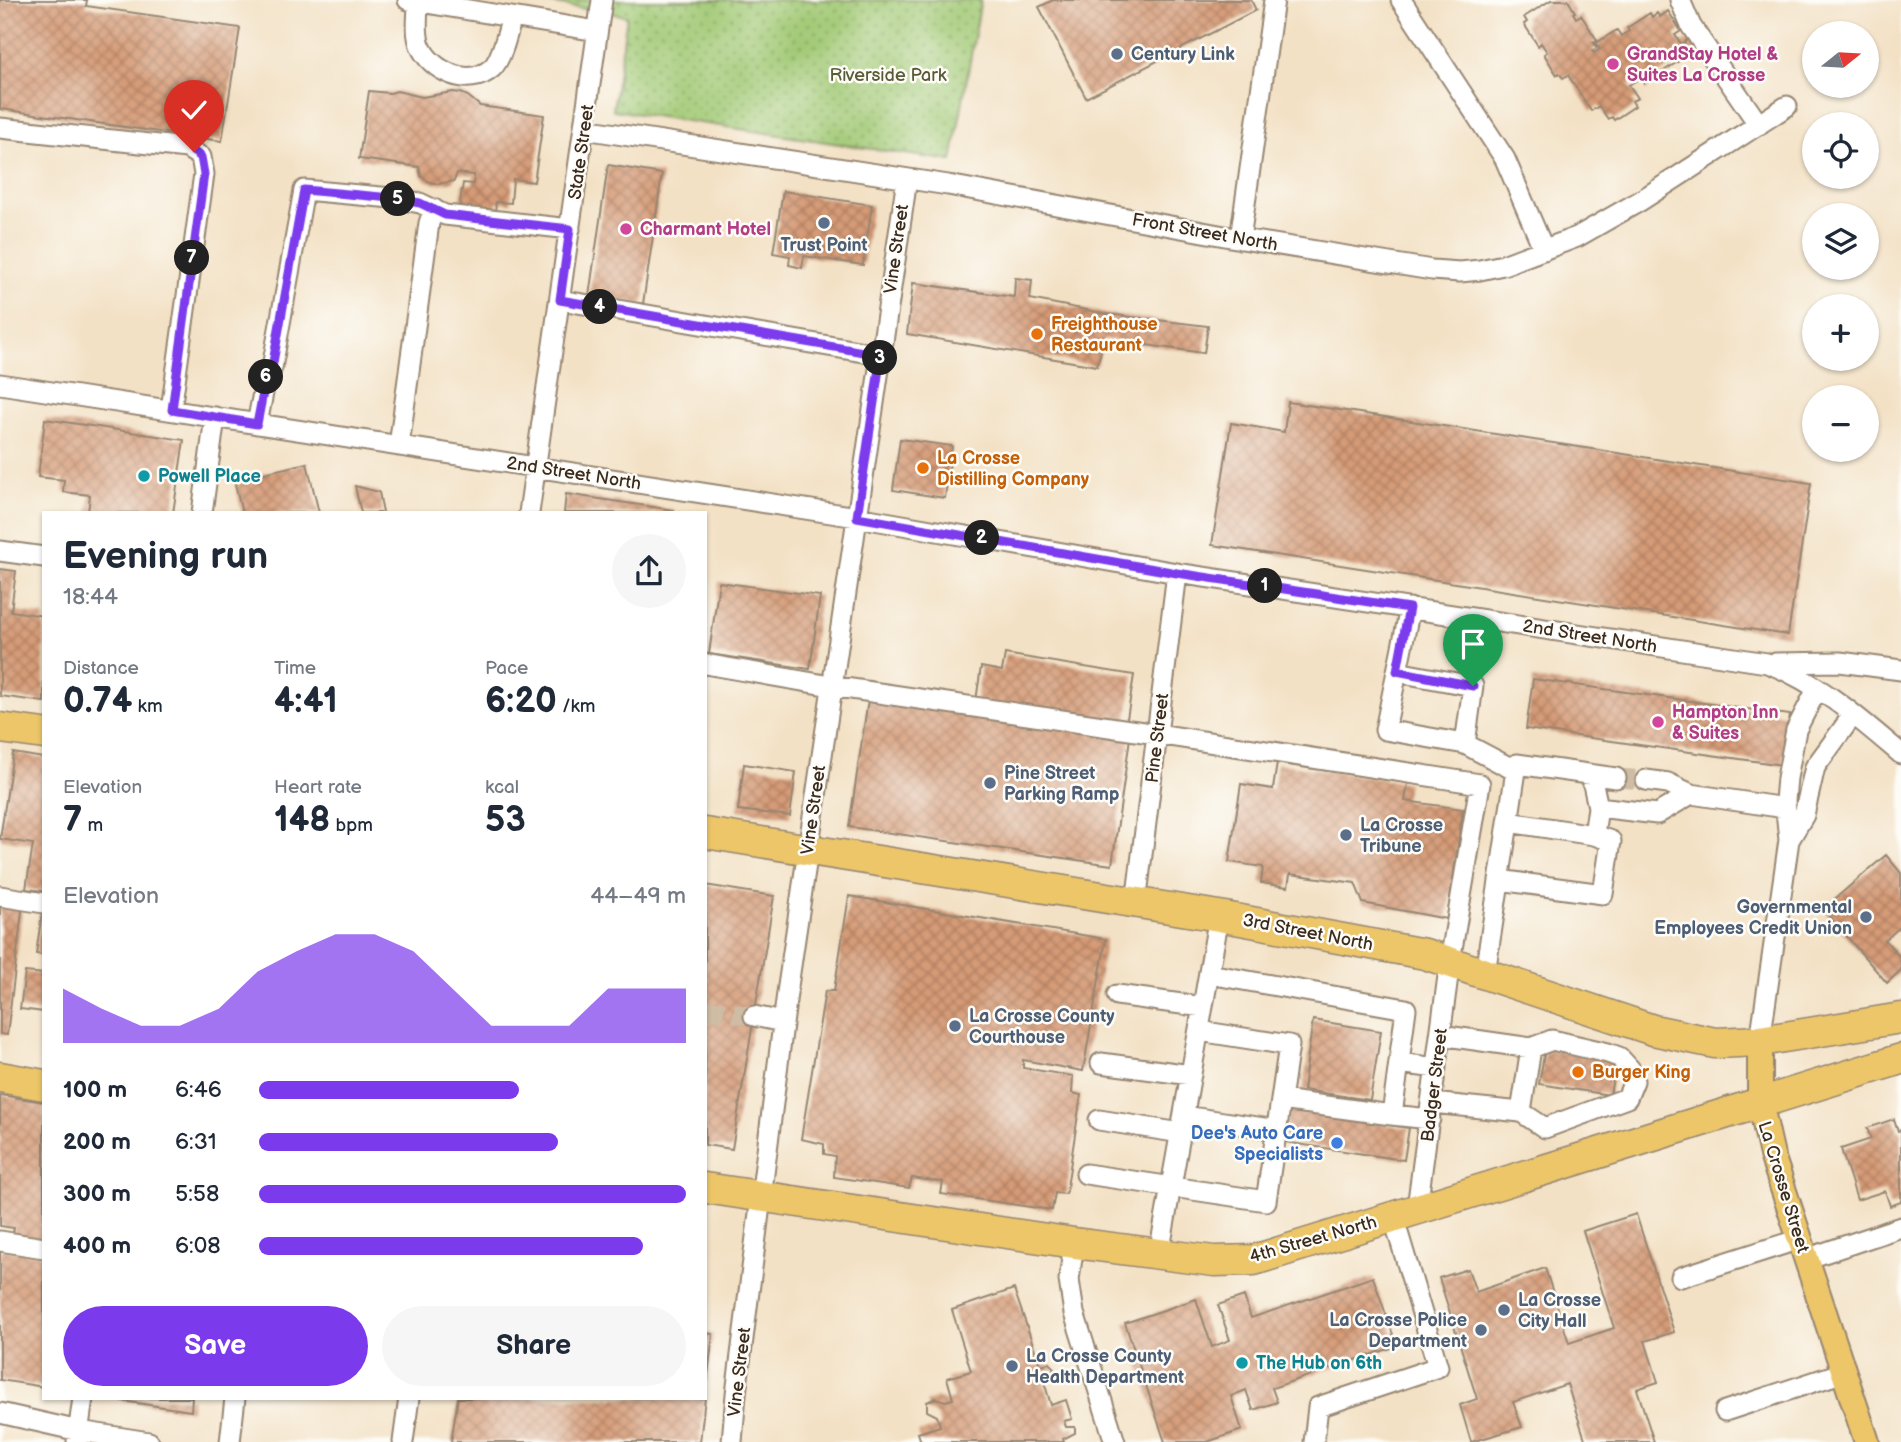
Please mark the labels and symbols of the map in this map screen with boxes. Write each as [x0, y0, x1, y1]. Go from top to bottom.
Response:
north arrow [1802, 21, 1880, 98]
place label: Century Link [1131, 44, 1235, 65]
place label: GrandStay Hotel & Suites La Crosse [1627, 44, 1778, 86]
marker: Century Link [1109, 46, 1125, 62]
marker: GrandStay Hotel & Suites La Crosse [1605, 56, 1621, 72]
park label: Riverside Park [829, 65, 947, 86]
pin [164, 80, 224, 152]
street label: State Street [564, 103, 599, 201]
pin: 5 [380, 182, 416, 216]
street label: Vine Street [880, 203, 913, 295]
street label: Front Street North [1130, 209, 1279, 256]
marker: Trust Point [816, 215, 832, 231]
place label: Charmant Hotel [640, 219, 771, 240]
marker: Charmant Hotel [618, 221, 634, 237]
place label: Trust Point [780, 235, 868, 256]
pin: 7 [174, 240, 210, 276]
pin: 4 [582, 290, 618, 324]
place label: Freighthouse Restaurant [1051, 314, 1158, 356]
marker: Freighthouse Restaurant [1029, 326, 1045, 342]
pin: 3 [862, 340, 898, 376]
pin: 6 [248, 360, 284, 394]
place label: La Crosse Distilling Company [937, 448, 1090, 490]
street label: 2nd Street North [505, 453, 643, 494]
marker: La Crosse Distilling Company [915, 460, 931, 476]
place label: Powell Place [158, 466, 261, 487]
marker: Powell Place [136, 468, 152, 484]
pin: 2 [964, 520, 1000, 556]
pin: 1 [1248, 568, 1282, 604]
pin [1443, 614, 1503, 686]
street label: 2nd Street North [1521, 616, 1659, 657]
street label: Pine Street [1142, 692, 1173, 784]
place label: Hampton Inn & Suites [1672, 702, 1778, 744]
marker: Hampton Inn & Suites [1650, 714, 1666, 730]
place label: Pine Street Parking Ramp [1004, 763, 1119, 805]
street label: Vine Street [797, 764, 830, 856]
marker: Pine Street Parking Ramp [982, 775, 998, 791]
place label: La Crosse Tribune [1360, 815, 1443, 857]
marker: La Crosse Tribune [1338, 827, 1354, 843]
place label: Governmental Employees Credit Union [1654, 897, 1852, 939]
marker: Governmental Employees Credit Union [1858, 909, 1874, 925]
street label: 3rd Street North [1241, 910, 1375, 955]
place label: La Crosse County Courthouse [969, 1006, 1115, 1048]
marker: La Crosse County Courthouse [947, 1018, 963, 1034]
street label: Badger Street [1417, 1027, 1452, 1143]
place label: Burger King [1592, 1062, 1691, 1083]
marker: Burger King [1570, 1064, 1586, 1080]
street label: La Crosse Street [1754, 1119, 1814, 1256]
place label: Dee's Auto Care Specialists [1191, 1123, 1323, 1165]
marker: Dee's Auto Care Specialists [1329, 1135, 1345, 1151]
street label: 4th Street North [1247, 1211, 1379, 1268]
place label: La Crosse City Hall [1518, 1290, 1601, 1332]
marker: La Crosse City Hall [1496, 1302, 1512, 1318]
place label: La Crosse Police Department [1329, 1310, 1467, 1352]
marker: La Crosse Police Department [1473, 1322, 1489, 1338]
street label: Vine Street [724, 1326, 755, 1418]
place label: La Crosse County Health Department [1026, 1346, 1184, 1388]
place label: The Hub on 6th [1256, 1353, 1382, 1374]
marker: The Hub on 6th [1234, 1355, 1250, 1371]
marker: La Crosse County Health Department [1004, 1358, 1020, 1374]

